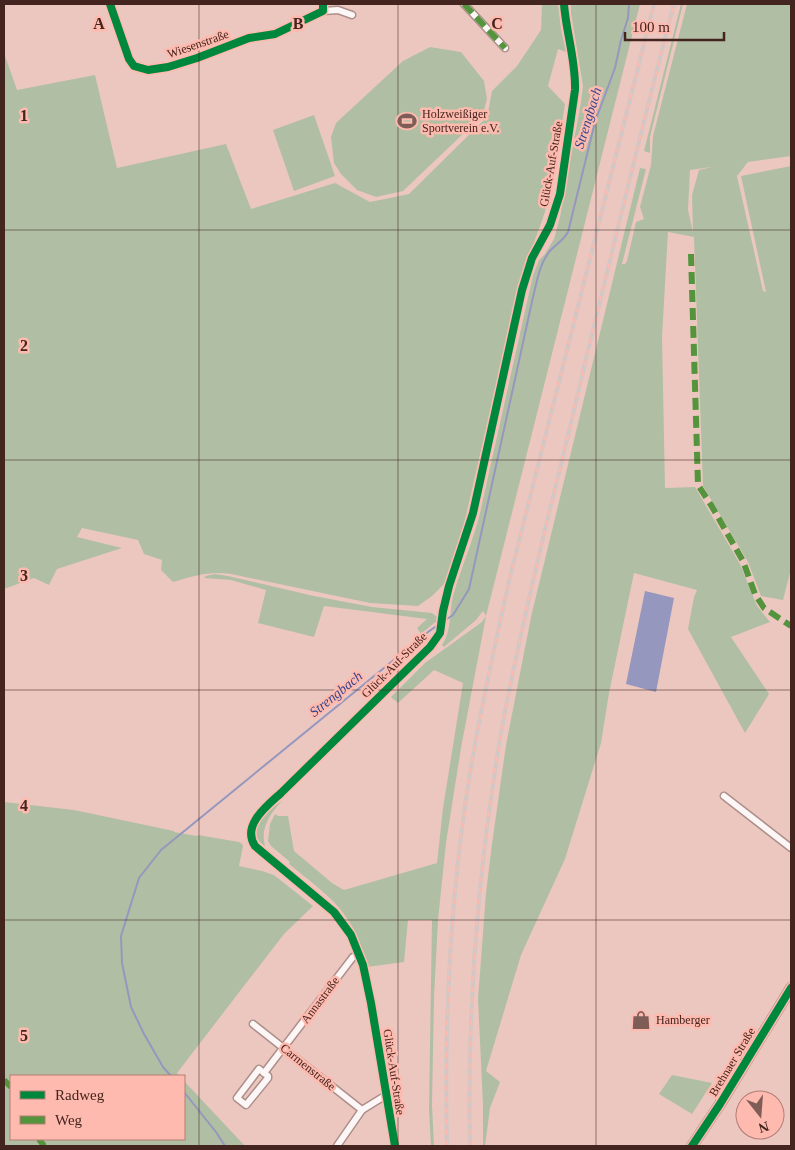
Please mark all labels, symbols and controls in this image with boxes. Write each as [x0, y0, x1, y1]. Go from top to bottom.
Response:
scale bar [625, 10, 724, 42]
text: A [93, 15, 105, 32]
text: B [293, 15, 304, 32]
text: C [491, 15, 503, 32]
text: 100 m [632, 19, 670, 35]
street label: Wiesenstraße [165, 27, 231, 61]
water label: Strengbach [572, 86, 604, 150]
text: 1 [20, 107, 28, 124]
place label: Holzweißiger Sportverein e.V. [422, 107, 499, 135]
sports icon: Holzweißiger Sportverein e.V. [396, 110, 418, 132]
street label: Glück-Auf-Straße [537, 120, 565, 208]
text: 2 [20, 337, 28, 354]
text: 3 [20, 567, 28, 584]
street label: Glück-Auf-Straße [358, 629, 430, 701]
water label: Strengbach [307, 668, 365, 720]
text: 4 [20, 797, 28, 814]
street label: Annastraße [298, 974, 342, 1026]
shop icon: Hamberger [630, 1009, 652, 1031]
place label: Hamberger [656, 1013, 710, 1027]
street label: Brehnaer Straße [706, 1025, 758, 1099]
text: 5 [20, 1027, 28, 1044]
street label: Glück-Auf-Straße [380, 1028, 408, 1116]
street label: Carmenstraße [278, 1041, 338, 1093]
legend [10, 1075, 185, 1140]
text: Radweg [55, 1087, 105, 1103]
north arrow [735, 1090, 785, 1140]
text: Weg [55, 1112, 83, 1128]
text: N [757, 1118, 771, 1136]

